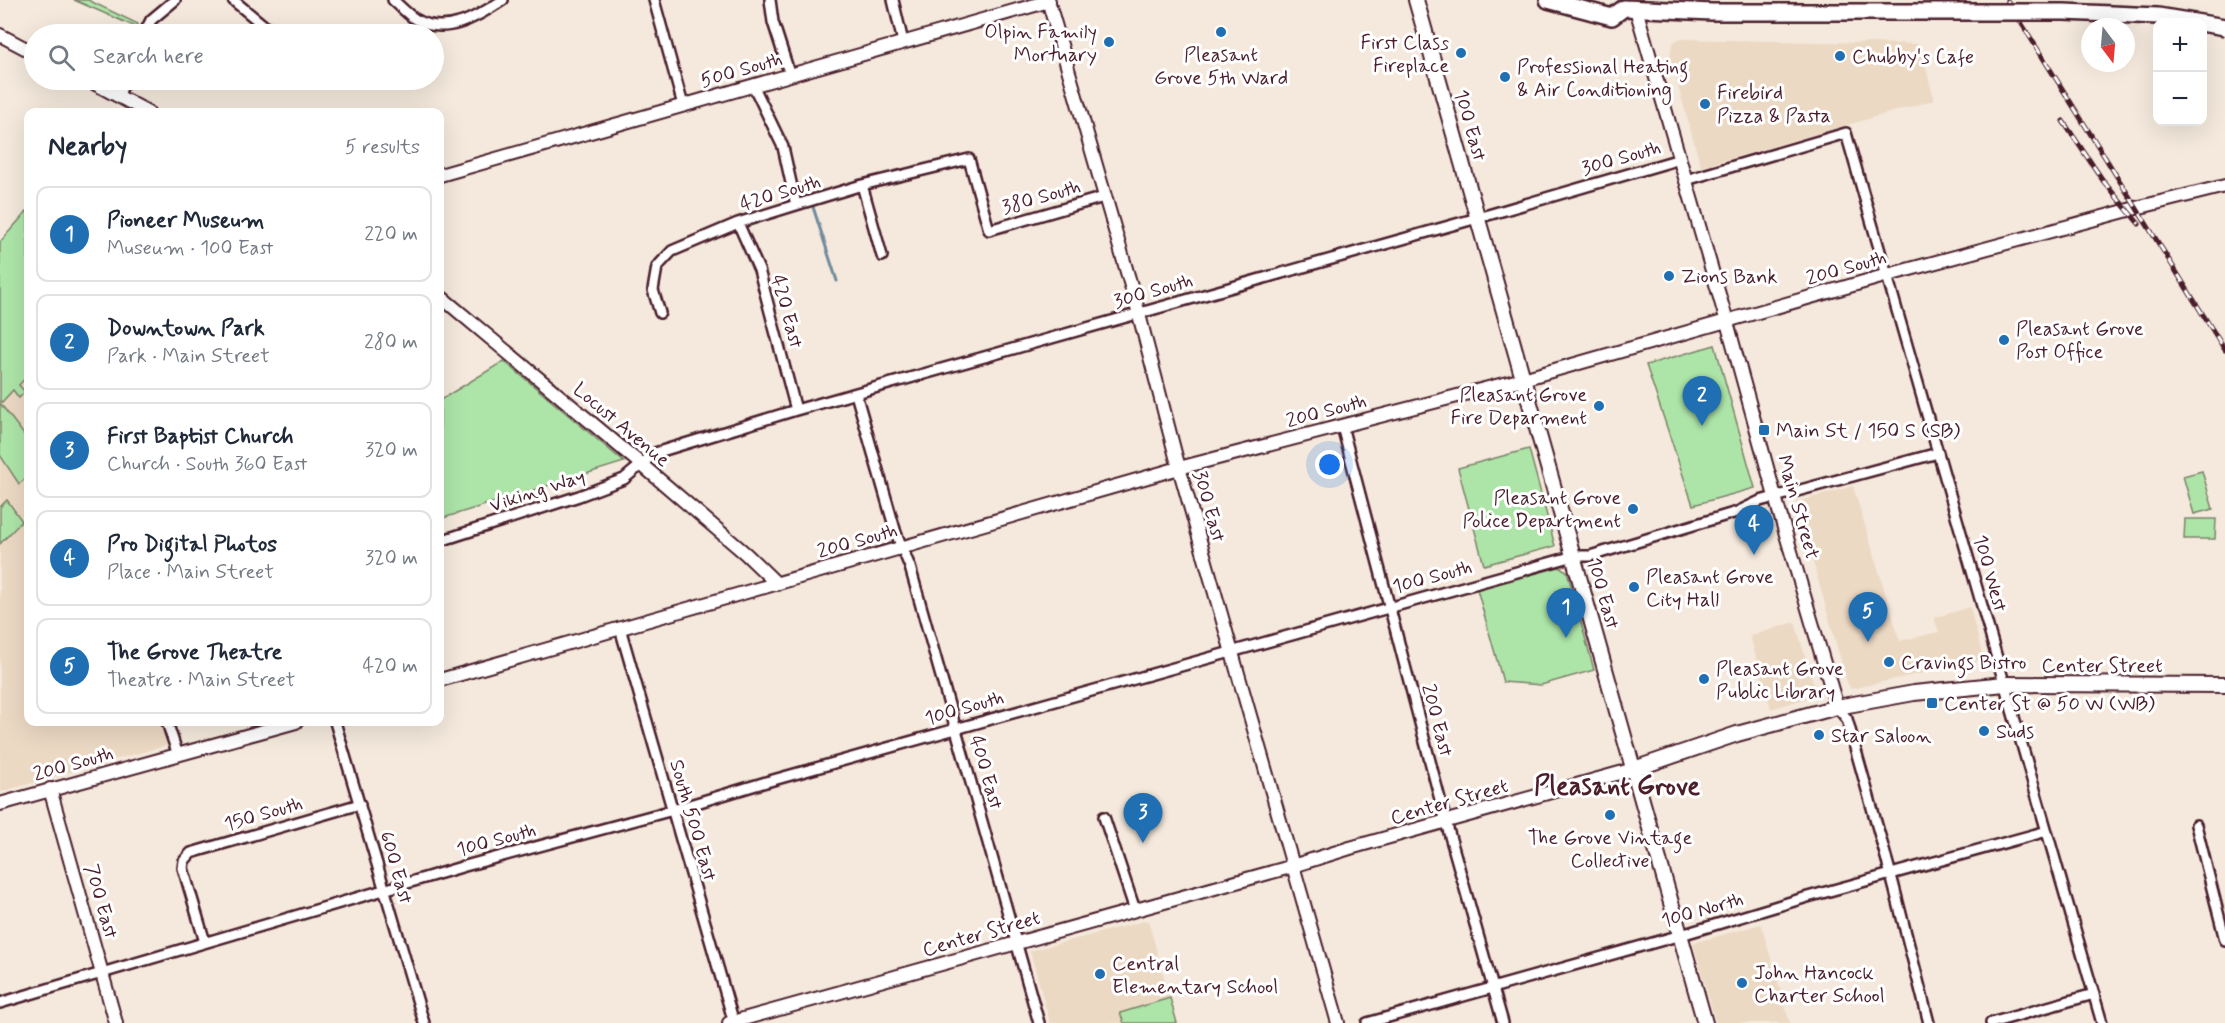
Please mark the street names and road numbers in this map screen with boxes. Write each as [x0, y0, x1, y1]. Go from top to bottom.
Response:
street label: 500 South [697, 46, 786, 95]
street label: 100 East [1447, 87, 1493, 164]
street label: 300 South [1579, 134, 1664, 183]
street label: 420 South [737, 168, 824, 218]
street label: 380 South [999, 173, 1084, 222]
street label: 200 South [1803, 244, 1890, 293]
street label: 300 South [1111, 267, 1196, 316]
street label: 420 East [764, 272, 809, 351]
street label: Locust Avenue [567, 377, 675, 474]
street label: 200 South [1283, 388, 1370, 435]
street label: Main Street [1770, 452, 1825, 563]
street label: Viking Way [486, 463, 589, 520]
street label: 300 East [1185, 468, 1232, 545]
street label: 200 South [814, 517, 901, 566]
street label: 100 West [1966, 532, 2013, 615]
street label: 100 South [1390, 554, 1475, 601]
street label: 100 East [1580, 555, 1626, 632]
street label: Center Street [2041, 653, 2163, 680]
street label: 200 East [1414, 681, 1459, 760]
street label: 100 South [922, 684, 1007, 733]
street label: 400 East [962, 732, 1009, 813]
street label: 200 South [30, 740, 117, 789]
street label: South 500 East [662, 757, 723, 884]
street label: Center Street [1387, 773, 1511, 832]
street label: 150 South [221, 790, 306, 839]
street label: 100 South [454, 817, 539, 864]
street label: 600 East [372, 828, 419, 907]
street label: 700 East [77, 861, 124, 942]
street label: 100 North [1658, 886, 1747, 935]
street label: Center Street [919, 905, 1043, 964]

